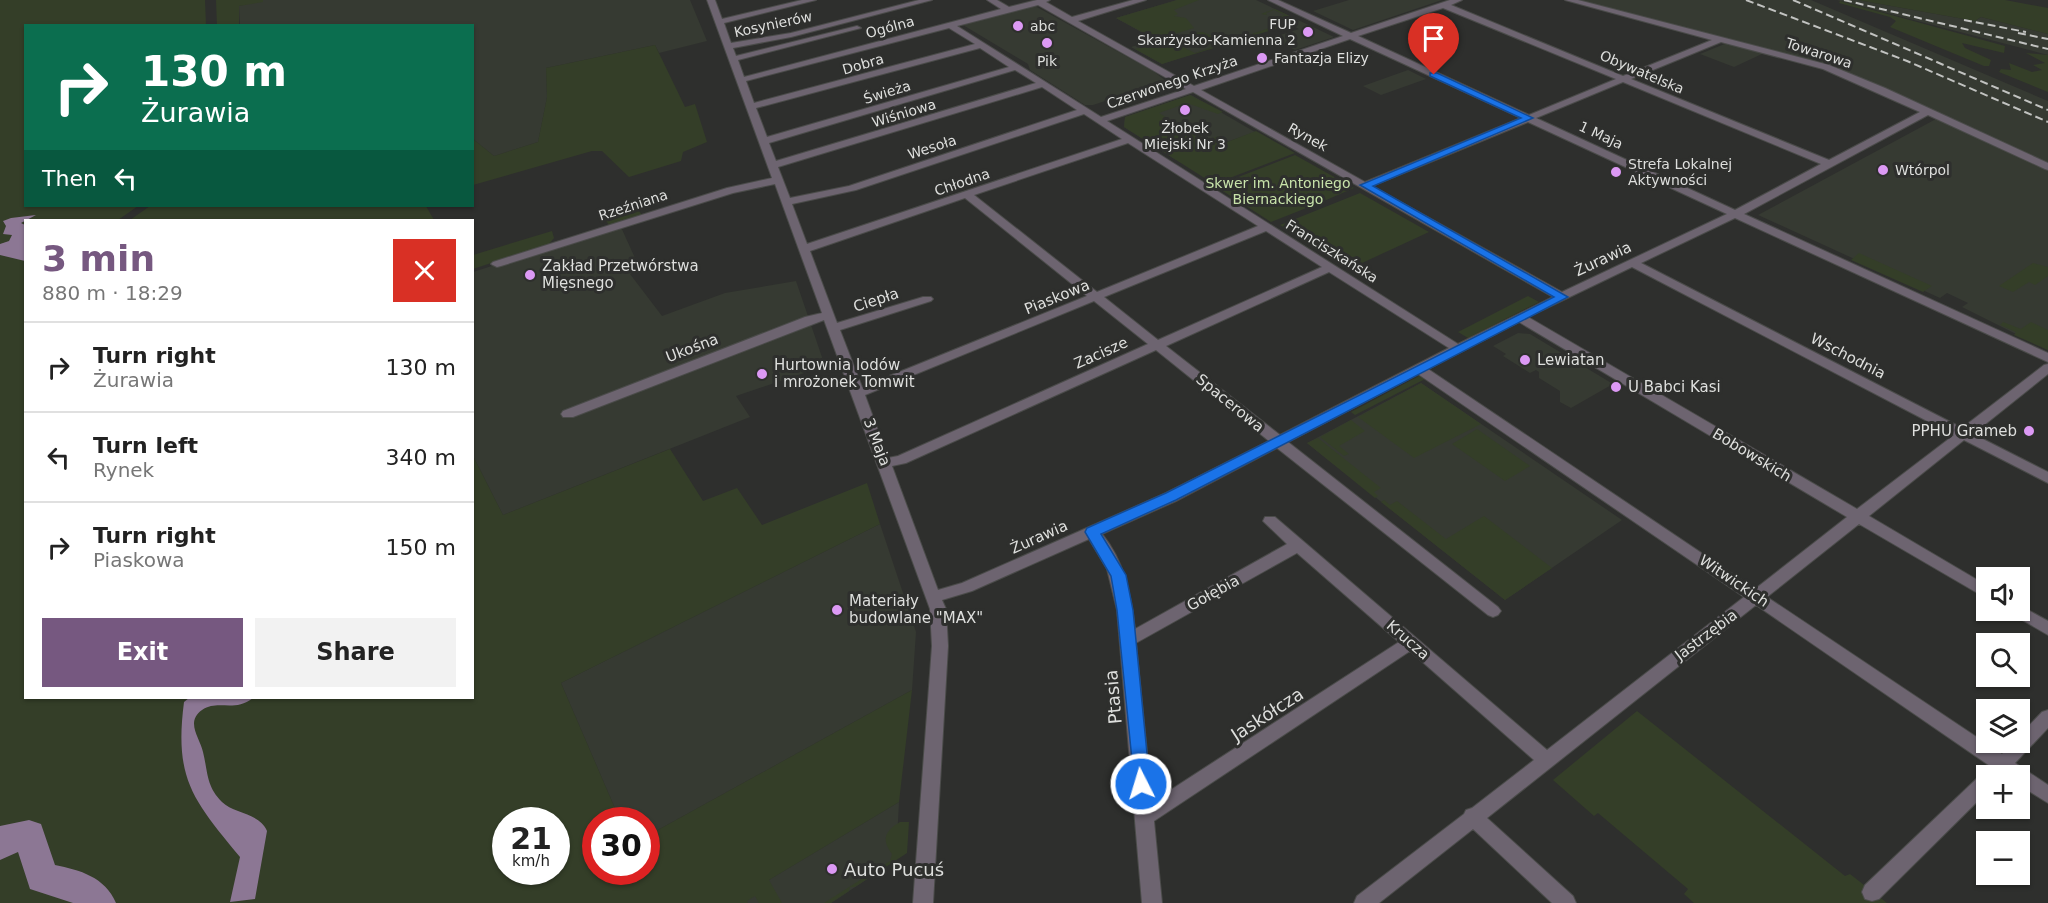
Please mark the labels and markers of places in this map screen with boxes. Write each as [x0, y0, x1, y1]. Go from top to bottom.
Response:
pin [1408, 13, 1459, 75]
place label: FUP Skarżysko-Kamienna 2 [1137, 16, 1296, 48]
place label: abc [1030, 18, 1055, 34]
marker: abc [1011, 19, 1025, 33]
marker: FUP Skarżysko-Kamienna 2 [1301, 25, 1315, 39]
marker: Pik [1040, 36, 1054, 50]
place label: Fantazja Elizy [1274, 50, 1369, 66]
marker: Fantazja Elizy [1255, 51, 1269, 65]
place label: Pik [1037, 53, 1058, 69]
marker: Żłobek Miejski Nr 3 [1178, 103, 1192, 117]
place label: Żłobek Miejski Nr 3 [1144, 119, 1226, 152]
place label: Strefa Lokalnej Aktywności [1628, 156, 1732, 188]
place label: Wtórpol [1895, 162, 1950, 178]
marker: Wtórpol [1876, 163, 1890, 177]
marker: Strefa Lokalnej Aktywności [1609, 165, 1623, 179]
place label: Zakład Przetwórstwa Mięsnego [542, 257, 699, 292]
marker: Zakład Przetwórstwa Mięsnego [523, 268, 537, 282]
place label: Lewiatan [1537, 351, 1605, 369]
marker: Lewiatan [1518, 353, 1532, 367]
place label: Hurtownia lodów i mrożonek Tomwit [774, 356, 915, 391]
marker: Hurtownia lodów i mrożonek Tomwit [755, 367, 769, 381]
place label: U Babci Kasi [1628, 378, 1721, 396]
marker: U Babci Kasi [1609, 380, 1623, 394]
place label: PPHU Grameb [1912, 422, 2017, 440]
marker: PPHU Grameb [2022, 424, 2036, 438]
place label: Materiały budowlane "MAX" [849, 592, 983, 627]
marker: Materiały budowlane "MAX" [830, 603, 844, 617]
place label: Auto Pucuś [844, 859, 944, 880]
marker: Auto Pucuś [825, 862, 839, 876]

